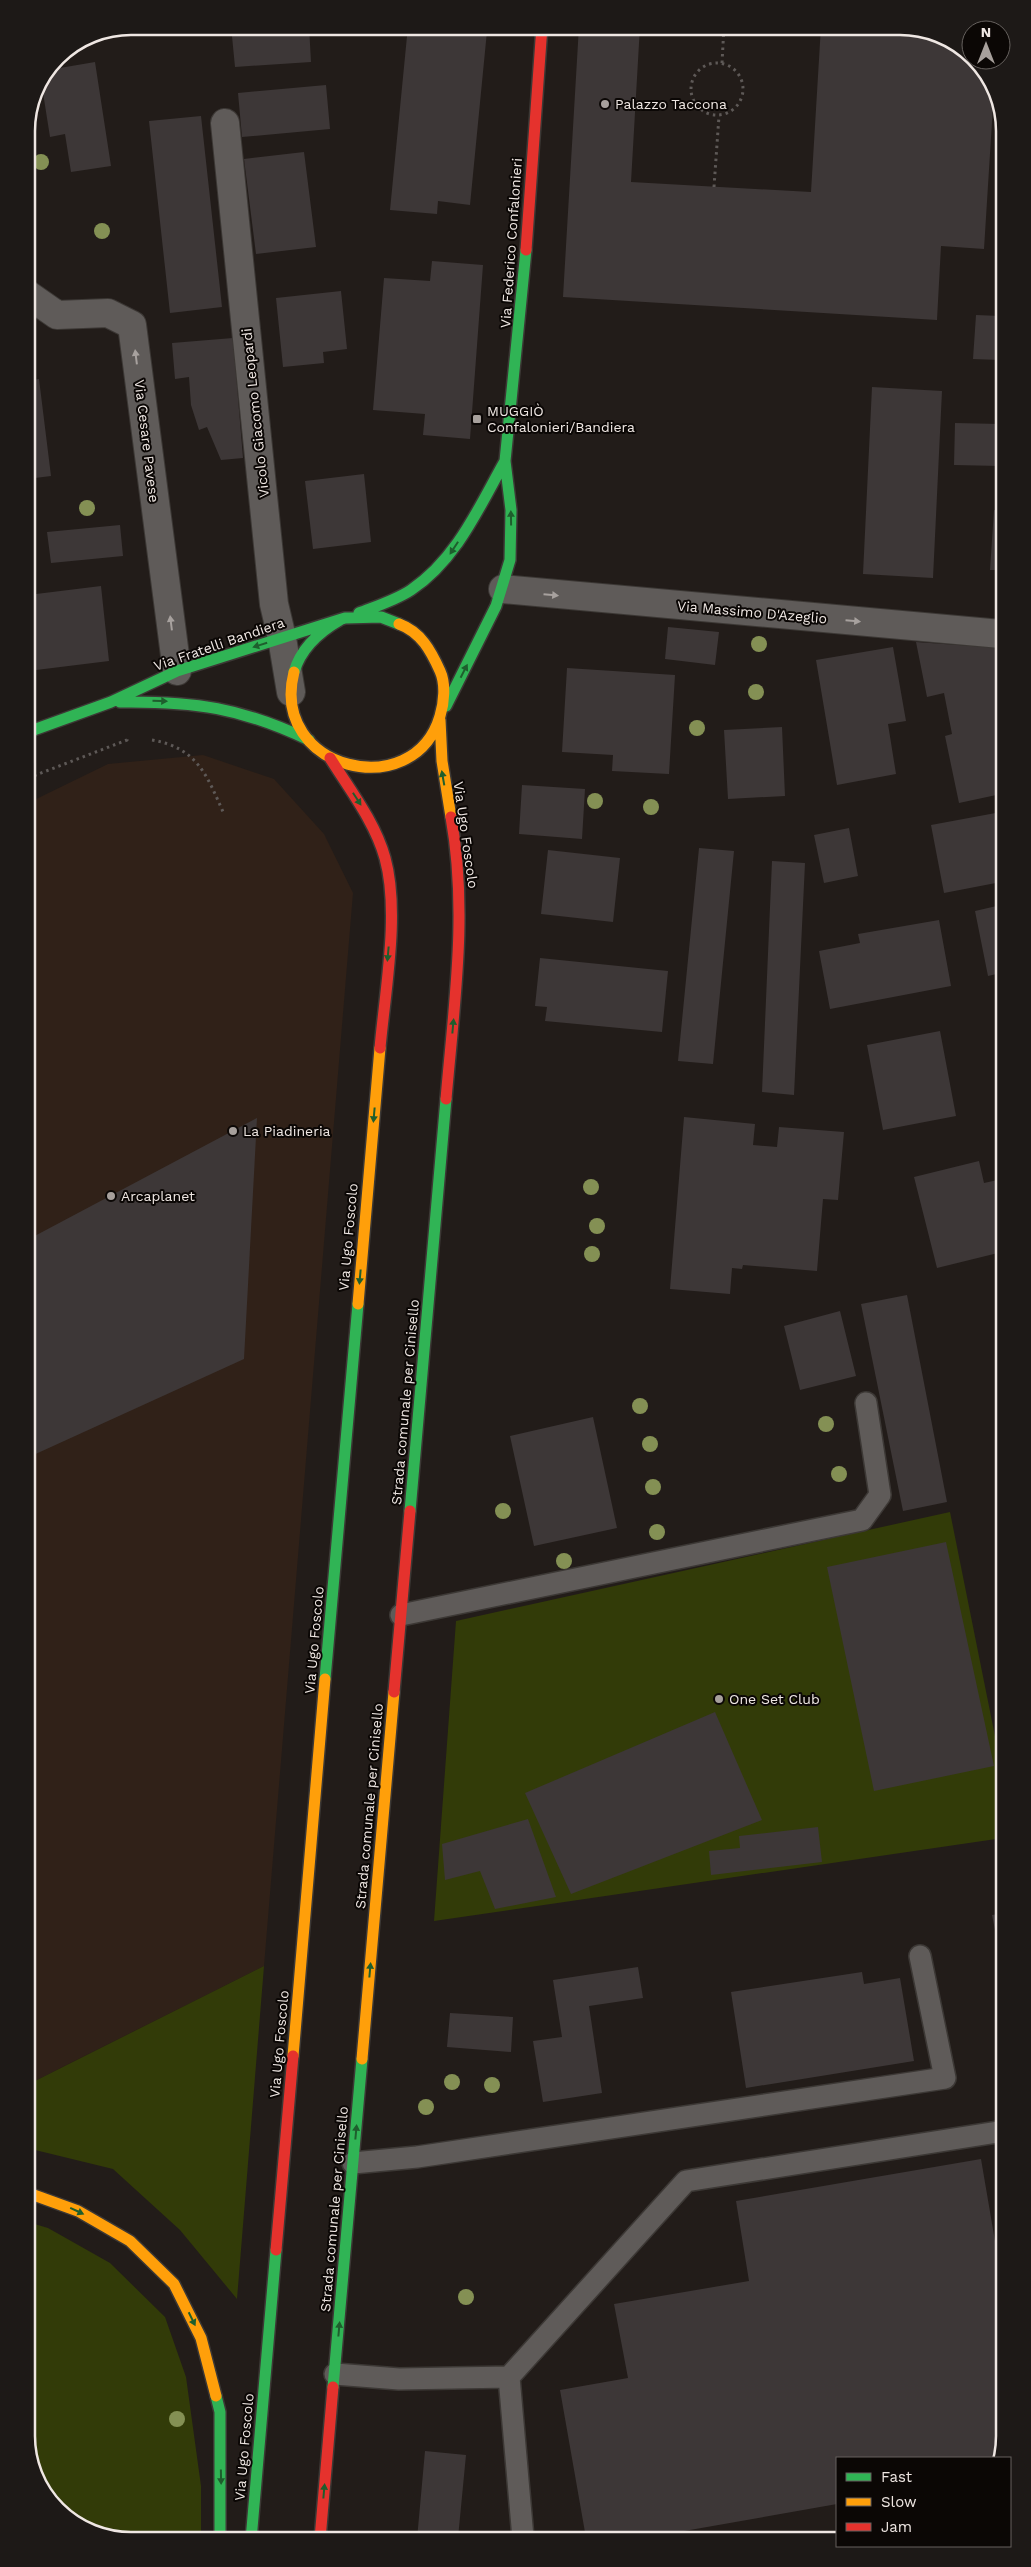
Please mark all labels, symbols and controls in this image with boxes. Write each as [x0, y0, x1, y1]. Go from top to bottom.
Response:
north arrow [961, 20, 1011, 70]
text: N [981, 24, 991, 40]
place label: Palazzo Taccona [615, 96, 727, 112]
marker: Palazzo Taccona [599, 98, 611, 110]
street label: Via Federico Confalonieri [497, 157, 525, 329]
street label: Vicolo Giacomo Leopardi [238, 327, 272, 499]
one-way arrow [132, 349, 140, 365]
street label: Via Cesare Pavese [132, 379, 162, 503]
place label: MUGGIÒ Confalonieri/Bandiera [487, 403, 635, 435]
marker: MUGGIÒ Confalonieri/Bandiera [471, 413, 483, 425]
one-way arrow [507, 510, 515, 526]
one-way arrow [449, 542, 459, 555]
one-way arrow [544, 591, 560, 599]
street label: Via Massimo D'Azeglio [676, 597, 828, 627]
street label: Via Fratelli Bandiera [152, 614, 286, 674]
one-way arrow [166, 614, 174, 630]
one-way arrow [845, 617, 861, 625]
one-way arrow [252, 642, 267, 650]
one-way arrow [460, 664, 468, 678]
one-way arrow [152, 698, 168, 706]
one-way arrow [439, 770, 447, 786]
street label: Via Ugo Foscolo [451, 780, 481, 890]
one-way arrow [352, 792, 361, 806]
one-way arrow [384, 946, 392, 962]
one-way arrow [449, 1018, 457, 1034]
one-way arrow [370, 1108, 378, 1124]
place label: La Piadineria [243, 1123, 331, 1139]
marker: La Piadineria [227, 1125, 239, 1137]
street label: Via Ugo Foscolo [335, 1182, 361, 1292]
place label: Arcaplanet [121, 1188, 195, 1204]
marker: Arcaplanet [105, 1190, 117, 1202]
one-way arrow [356, 1270, 364, 1286]
street label: Strada comunale per Cinisello [388, 1298, 422, 1506]
street label: Via Ugo Foscolo [301, 1585, 327, 1695]
place label: One Set Club [729, 1691, 820, 1707]
marker: One Set Club [713, 1693, 725, 1705]
street label: Strada comunale per Cinisello [352, 1702, 386, 1910]
one-way arrow [366, 1962, 374, 1978]
street label: Via Ugo Foscolo [266, 1989, 292, 2099]
street label: Strada comunale per Cinisello [317, 2105, 351, 2313]
one-way arrow [352, 2124, 360, 2140]
one-way arrow [69, 2207, 84, 2216]
one-way arrow [188, 2312, 196, 2327]
one-way arrow [335, 2321, 343, 2337]
street label: Via Ugo Foscolo [231, 2392, 257, 2502]
legend [836, 2457, 1011, 2547]
text: Fast [881, 2468, 913, 2486]
one-way arrow [217, 2470, 225, 2486]
one-way arrow [321, 2482, 329, 2498]
text: Slow [881, 2493, 917, 2511]
text: Jam [881, 2518, 912, 2536]

